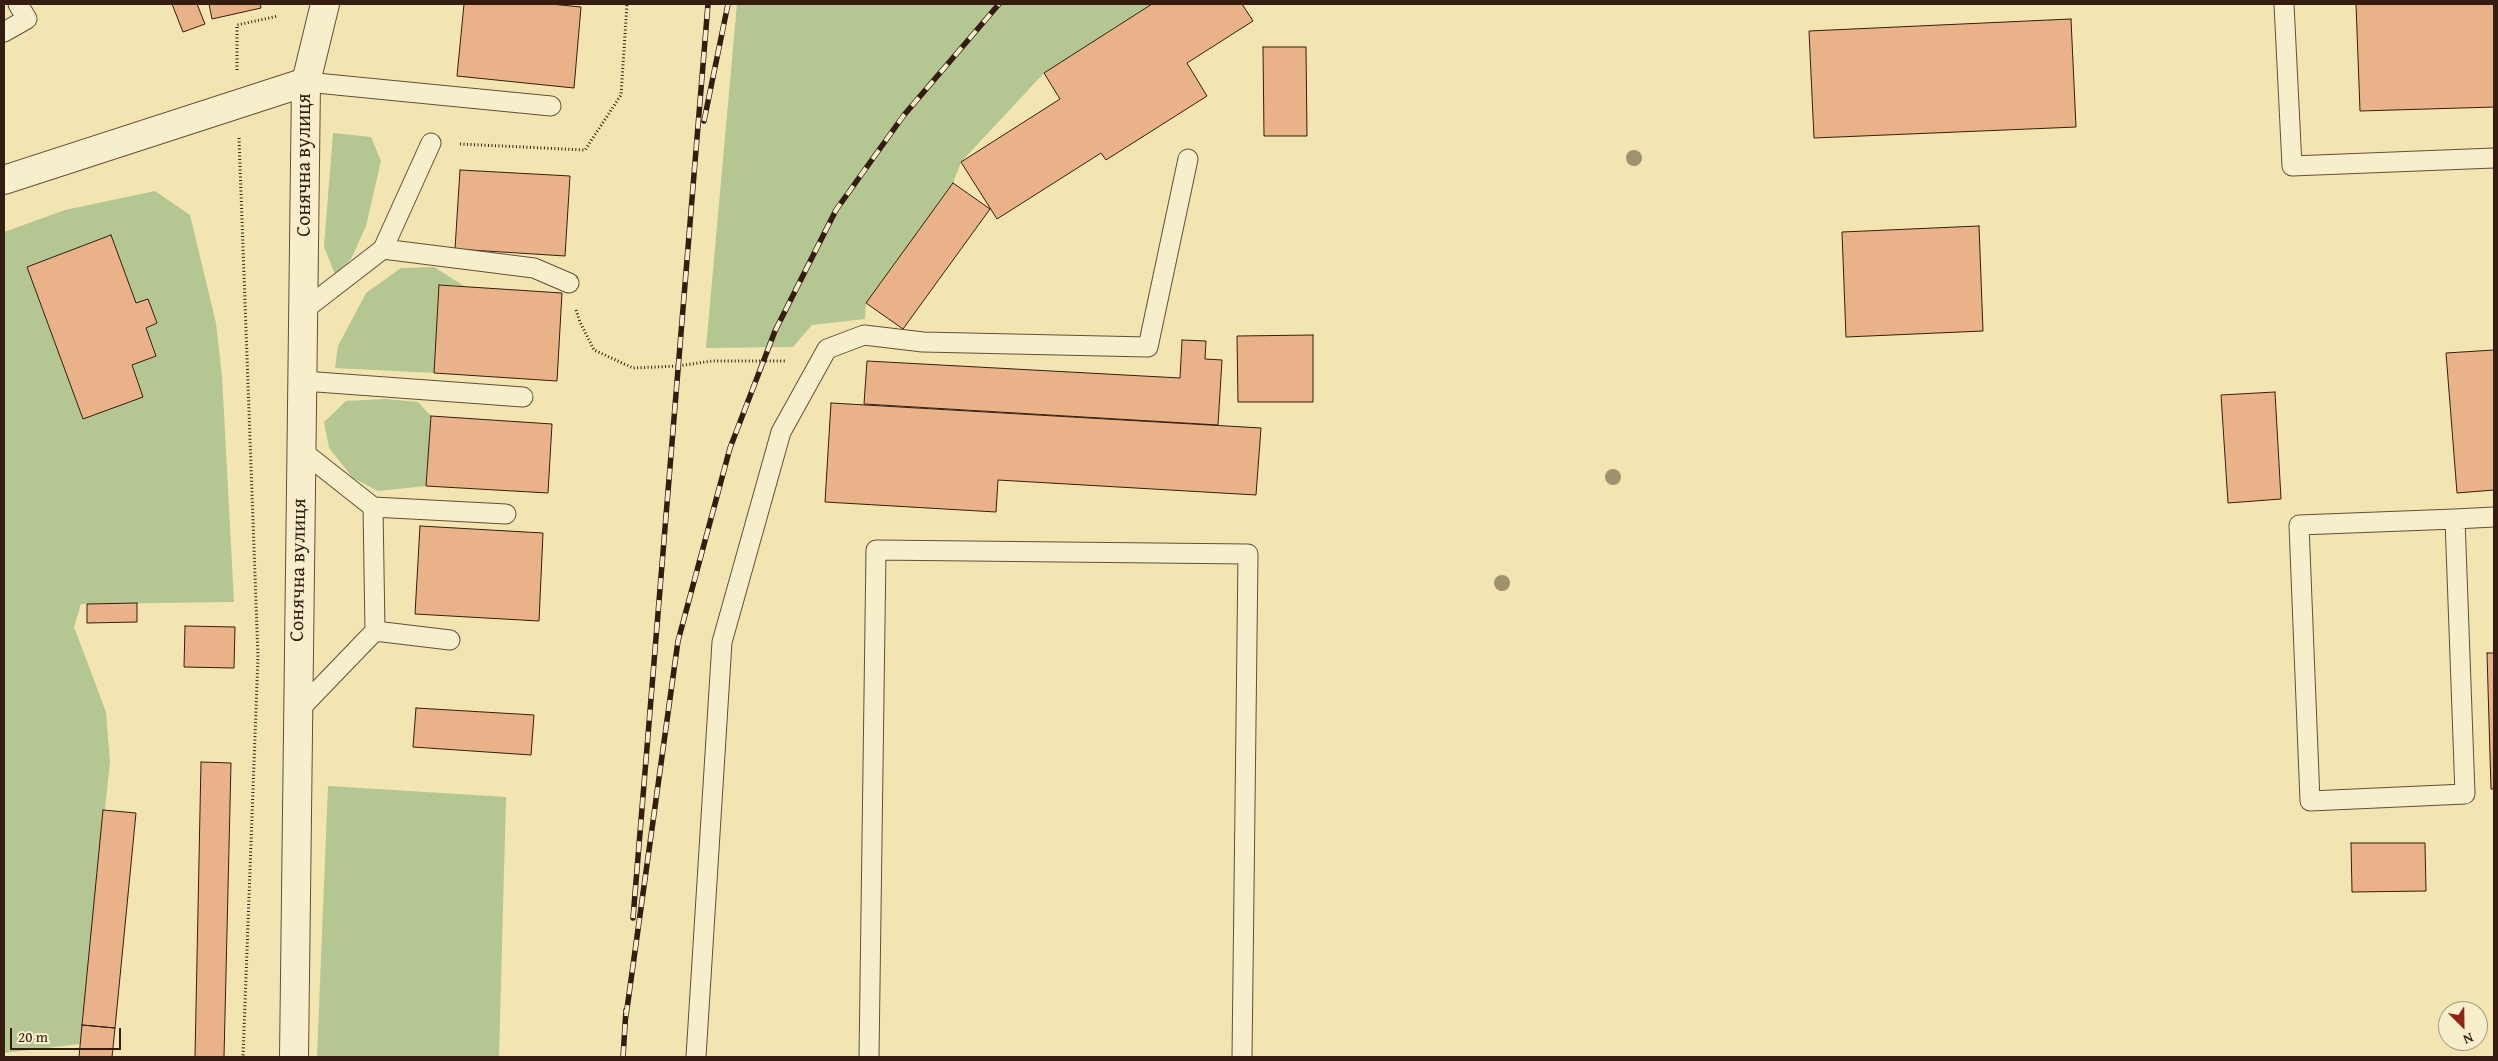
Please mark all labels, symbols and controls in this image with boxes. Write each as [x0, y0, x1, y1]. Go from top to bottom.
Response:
street label: Сонячна вулиця [293, 93, 317, 237]
street label: Сонячна вулиця [286, 498, 312, 642]
north arrow [2438, 1001, 2488, 1051]
scale bar [12, 1018, 124, 1050]
text: 20 m [18, 1026, 48, 1047]
text: N [2460, 1028, 2477, 1050]

